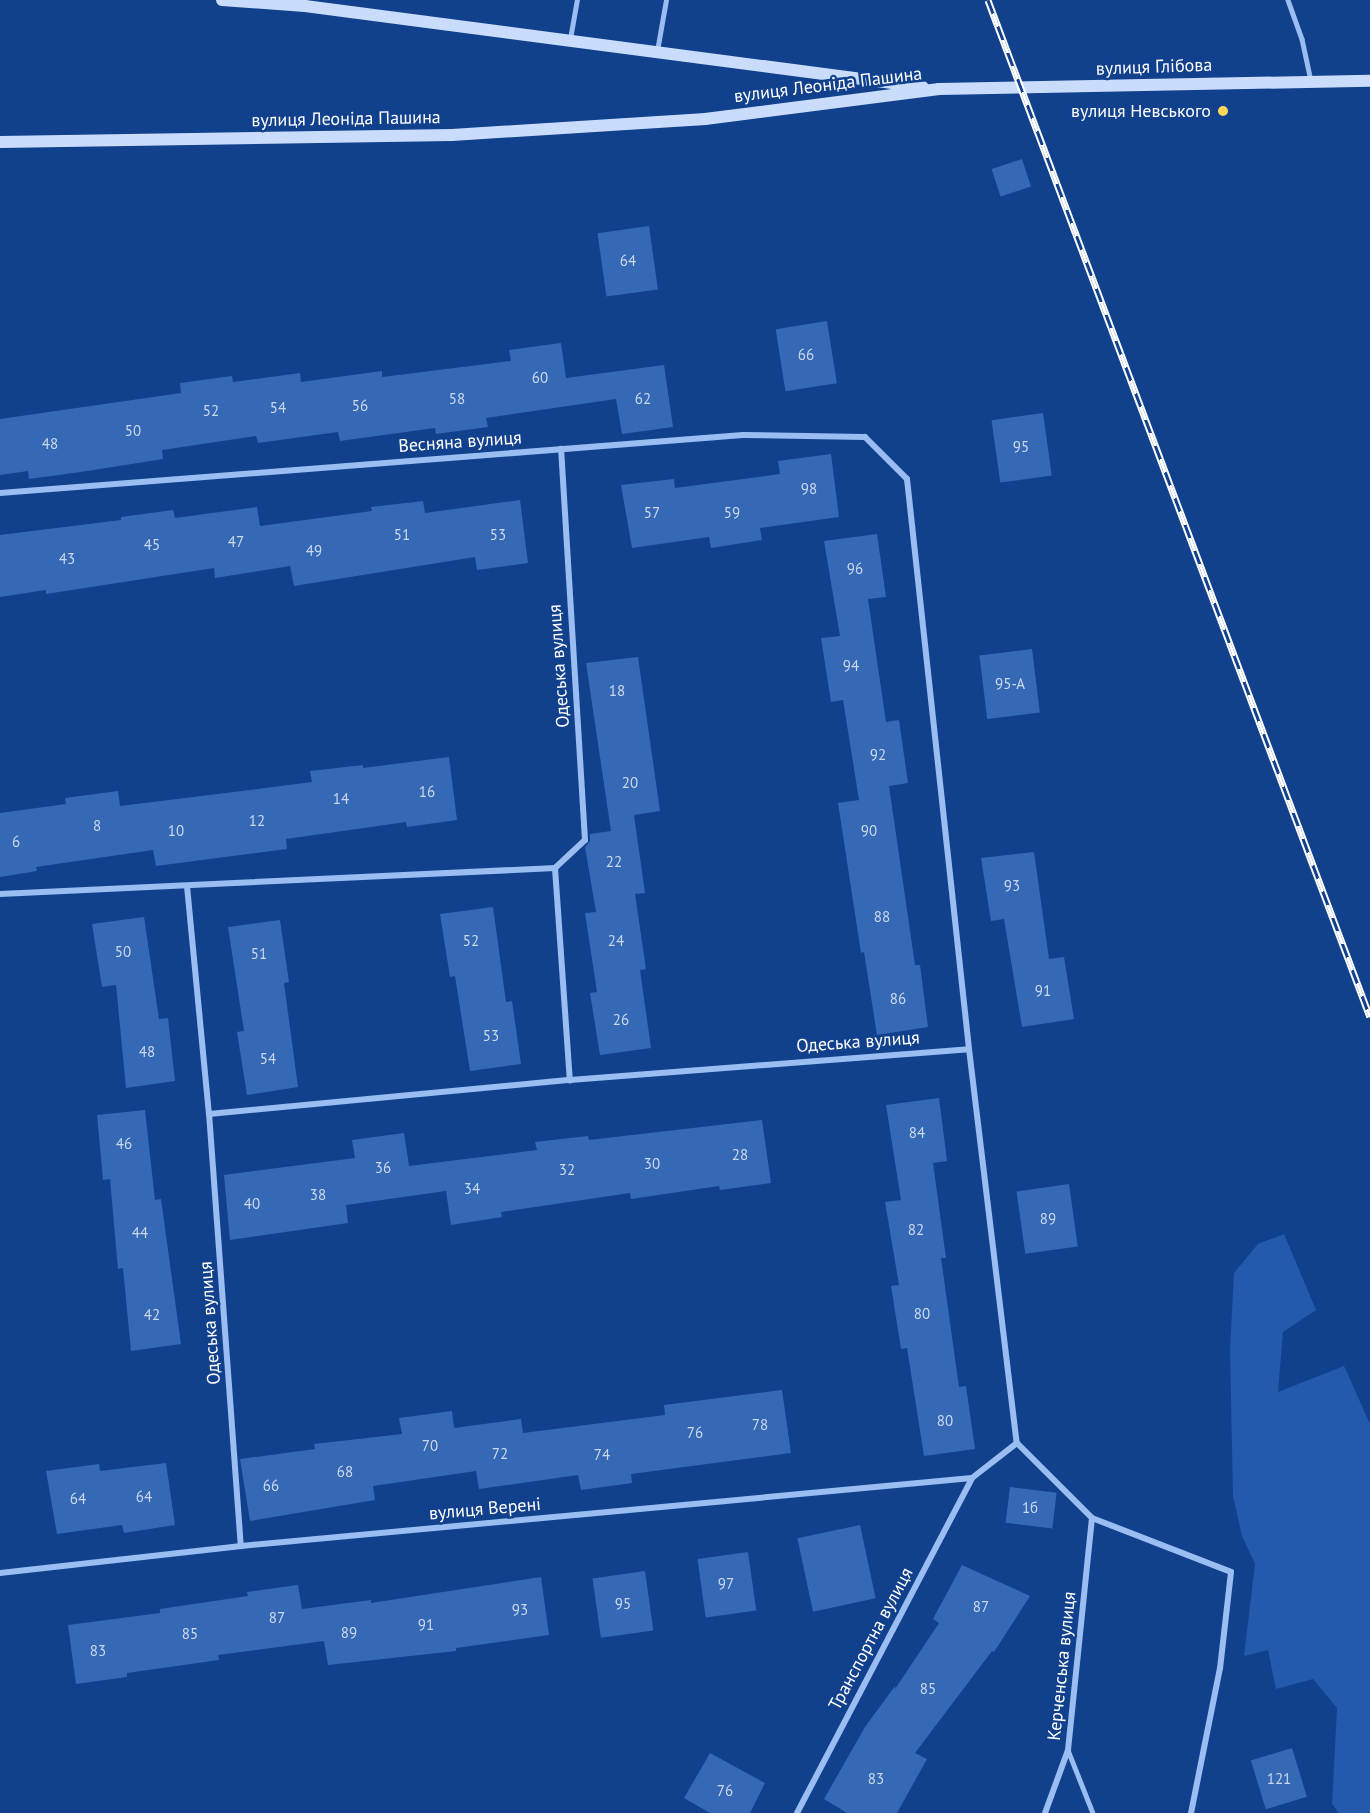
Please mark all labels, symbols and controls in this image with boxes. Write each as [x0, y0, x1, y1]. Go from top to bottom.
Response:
street label: вулиця Глібова [1095, 54, 1213, 80]
street label: вулиця Леоніда Пашина [733, 63, 923, 107]
place label: вулиця Невського [1071, 100, 1211, 122]
marker: вулиця Невського [1216, 104, 1230, 118]
street label: вулиця Леоніда Пашина [251, 107, 441, 131]
house number: 64 [620, 252, 636, 270]
house number: 66 [798, 346, 814, 364]
house number: 60 [532, 369, 548, 387]
house number: 58 [449, 390, 465, 408]
house number: 62 [635, 390, 651, 408]
house number: 56 [352, 397, 368, 415]
house number: 54 [270, 399, 286, 417]
house number: 52 [203, 402, 219, 420]
house number: 50 [125, 422, 141, 440]
street label: Весняна вулиця [398, 427, 522, 457]
house number: 48 [42, 435, 58, 453]
house number: 95 [1013, 438, 1029, 456]
house number: 98 [801, 480, 817, 498]
house number: 57 [644, 504, 660, 522]
house number: 59 [724, 504, 740, 522]
house number: 51 [394, 526, 410, 544]
house number: 53 [490, 526, 506, 544]
house number: 47 [228, 533, 244, 551]
house number: 45 [144, 536, 160, 554]
house number: 49 [306, 542, 322, 560]
house number: 43 [59, 550, 75, 568]
house number: 96 [847, 560, 863, 578]
street label: Одеська вулиця [544, 604, 574, 728]
house number: 94 [843, 657, 859, 675]
house number: 95-А [995, 675, 1025, 693]
house number: 18 [609, 682, 625, 700]
house number: 92 [870, 746, 886, 764]
house number: 20 [622, 774, 638, 792]
house number: 16 [419, 783, 435, 801]
house number: 14 [333, 790, 349, 808]
house number: 12 [249, 812, 265, 830]
house number: 8 [93, 817, 101, 835]
house number: 10 [168, 822, 184, 840]
house number: 90 [861, 822, 877, 840]
house number: 6 [12, 833, 20, 851]
house number: 22 [606, 853, 622, 871]
house number: 93 [1004, 877, 1020, 895]
house number: 88 [874, 908, 890, 926]
house number: 52 [463, 932, 479, 950]
house number: 24 [608, 932, 624, 950]
house number: 50 [115, 943, 131, 961]
house number: 51 [251, 945, 267, 963]
house number: 91 [1035, 982, 1051, 1000]
house number: 86 [890, 990, 906, 1008]
house number: 26 [613, 1011, 629, 1029]
house number: 53 [483, 1027, 499, 1045]
street label: Одеська вулиця [796, 1027, 920, 1057]
house number: 48 [139, 1043, 155, 1061]
house number: 54 [260, 1050, 276, 1068]
house number: 84 [909, 1124, 925, 1142]
house number: 46 [116, 1135, 132, 1153]
house number: 28 [732, 1146, 748, 1164]
house number: 30 [644, 1155, 660, 1173]
house number: 36 [375, 1159, 391, 1177]
house number: 32 [559, 1161, 575, 1179]
house number: 34 [464, 1180, 480, 1198]
house number: 38 [310, 1186, 326, 1204]
house number: 40 [244, 1195, 260, 1213]
house number: 89 [1040, 1210, 1056, 1228]
house number: 82 [908, 1221, 924, 1239]
house number: 44 [132, 1224, 148, 1242]
street label: Одеська вулиця [195, 1261, 225, 1385]
house number: 80 [914, 1305, 930, 1323]
house number: 42 [144, 1306, 160, 1324]
house number: 80 [937, 1412, 953, 1430]
house number: 78 [752, 1416, 768, 1434]
house number: 76 [687, 1424, 703, 1442]
house number: 70 [422, 1437, 438, 1455]
house number: 72 [492, 1445, 508, 1463]
house number: 74 [594, 1446, 610, 1464]
house number: 68 [337, 1463, 353, 1481]
house number: 66 [263, 1477, 279, 1495]
house number: 64 [136, 1488, 152, 1506]
house number: 64 [70, 1490, 86, 1508]
street label: вулиця Верені [428, 1493, 542, 1525]
house number: 1б [1022, 1499, 1038, 1517]
street label: Транспортна вулиця [824, 1564, 918, 1714]
house number: 97 [718, 1575, 734, 1593]
street label: Керченська вулиця [1043, 1590, 1081, 1742]
house number: 95 [615, 1595, 631, 1613]
house number: 87 [973, 1598, 989, 1616]
house number: 93 [512, 1601, 528, 1619]
house number: 87 [269, 1609, 285, 1627]
house number: 91 [418, 1616, 434, 1634]
house number: 89 [341, 1624, 357, 1642]
house number: 85 [182, 1625, 198, 1643]
house number: 83 [90, 1642, 106, 1660]
house number: 85 [920, 1680, 936, 1698]
house number: 83 [868, 1770, 884, 1788]
house number: 121 [1267, 1770, 1291, 1788]
house number: 76 [717, 1782, 733, 1800]

